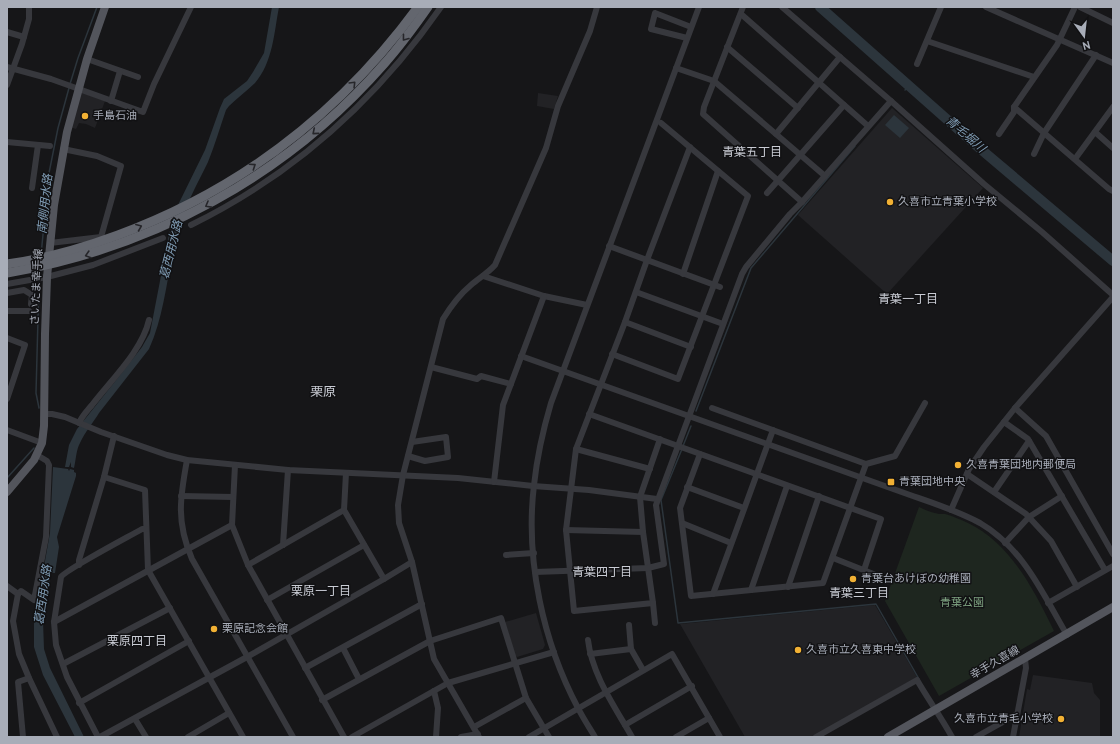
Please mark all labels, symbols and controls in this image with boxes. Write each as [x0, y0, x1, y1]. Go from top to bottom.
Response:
north arrow [1064, 16, 1104, 56]
one-way arrow [403, 34, 410, 41]
text: N [1081, 37, 1092, 52]
one-way arrow [348, 81, 356, 89]
place label: 手島石油 [93, 109, 137, 123]
marker: 手島石油 [80, 111, 90, 121]
water label: 青毛堀川 [942, 113, 990, 158]
one-way arrow [312, 127, 320, 134]
district label: 青葉五丁目 [722, 145, 782, 161]
one-way arrow [249, 164, 256, 171]
water label: 南側用水路 [35, 172, 57, 235]
place label: 久喜市立青葉小学校 [898, 195, 997, 209]
marker: 久喜市立青葉小学校 [885, 197, 895, 207]
one-way arrow [205, 200, 212, 208]
water label: 葛西用水路 [157, 218, 187, 281]
one-way arrow [135, 224, 142, 232]
street label: さいたま幸手線 [28, 248, 46, 326]
one-way arrow [85, 250, 92, 259]
district label: 青葉一丁目 [878, 292, 938, 308]
district label: 栗原 [310, 385, 336, 401]
place label: 久喜青葉団地内郵便局 [966, 458, 1076, 472]
marker: 久喜青葉団地内郵便局 [953, 460, 963, 470]
place label: 青葉団地中央 [899, 475, 966, 489]
marker: 青葉団地中央 [886, 477, 896, 487]
water label: 葛西用水路 [32, 563, 56, 626]
district label: 青葉四丁目 [572, 565, 632, 581]
place label: 青葉台あけぼの幼稚園 [861, 572, 971, 586]
marker: 青葉台あけぼの幼稚園 [848, 574, 858, 584]
district label: 栗原一丁目 [291, 584, 351, 600]
district label: 青葉三丁目 [829, 586, 889, 602]
park label: 青葉公園 [940, 596, 984, 610]
place label: 栗原記念会館 [222, 622, 288, 636]
marker: 栗原記念会館 [209, 624, 219, 634]
district label: 栗原四丁目 [107, 634, 167, 650]
place label: 久喜市立久喜東中学校 [806, 643, 916, 657]
street label: 幸手久喜線 [968, 643, 1022, 683]
marker: 久喜市立久喜東中学校 [793, 645, 803, 655]
place label: 久喜市立青毛小学校 [954, 712, 1053, 726]
marker: 久喜市立青毛小学校 [1056, 714, 1066, 724]

